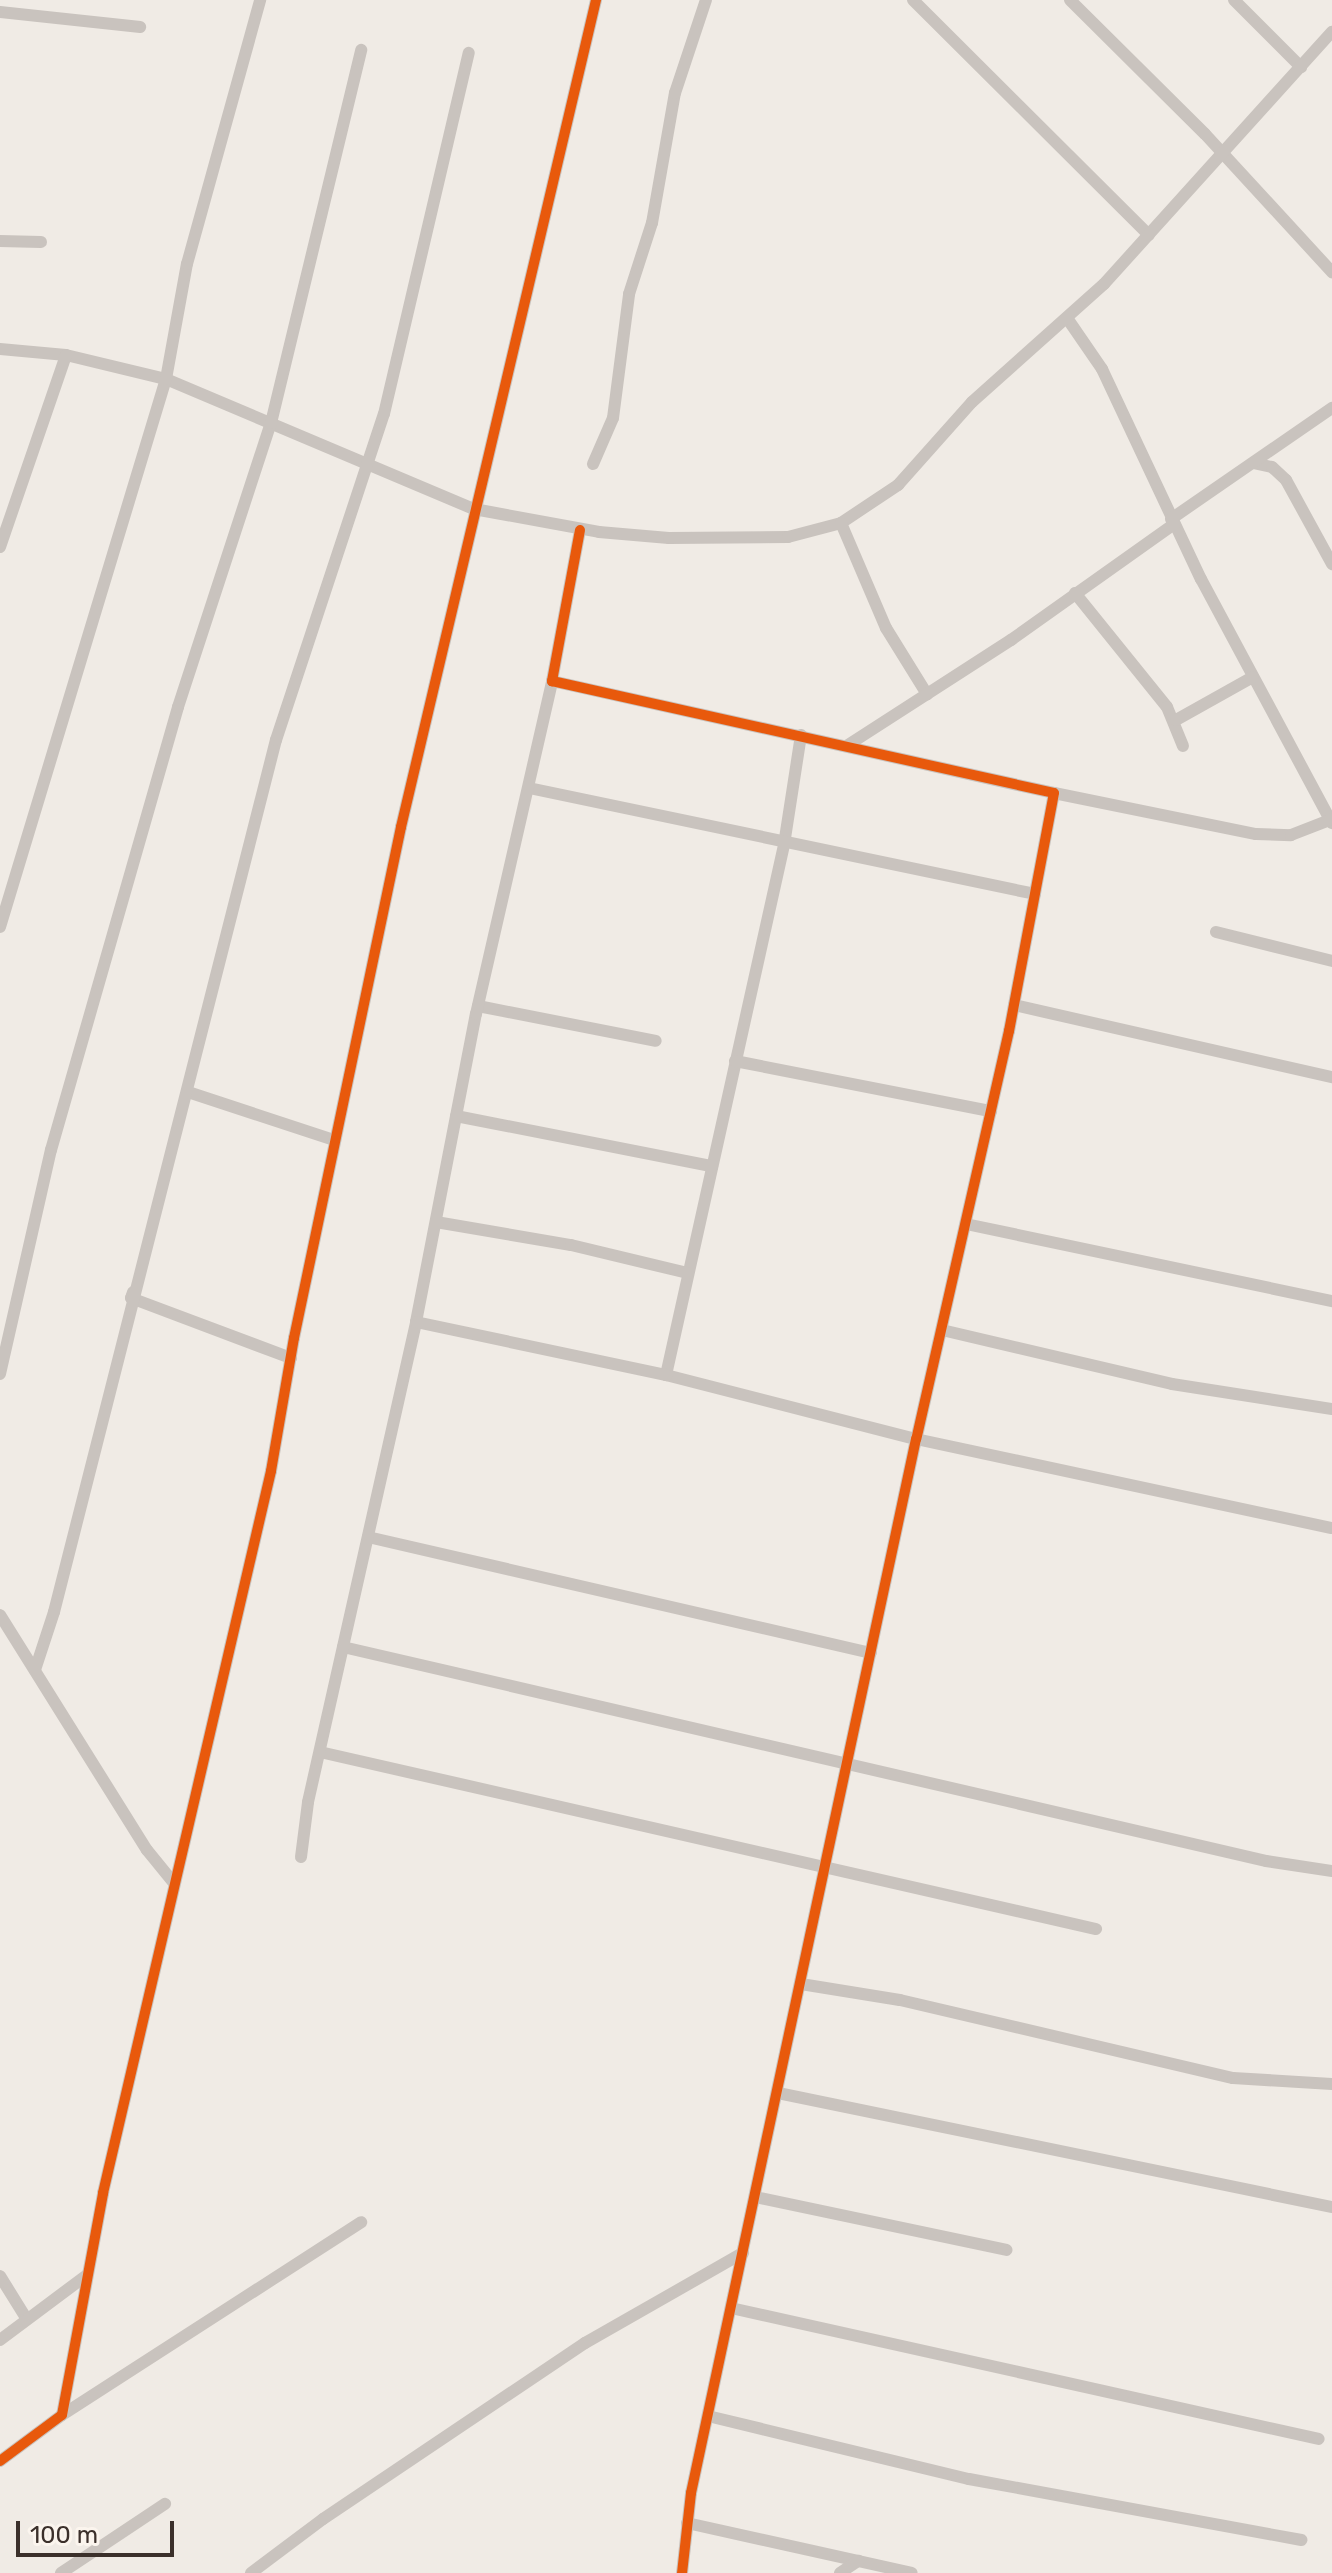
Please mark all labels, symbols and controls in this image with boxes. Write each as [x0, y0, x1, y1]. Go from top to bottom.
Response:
scale bar [20, 2505, 178, 2555]
text: 100 m [30, 2521, 98, 2549]

